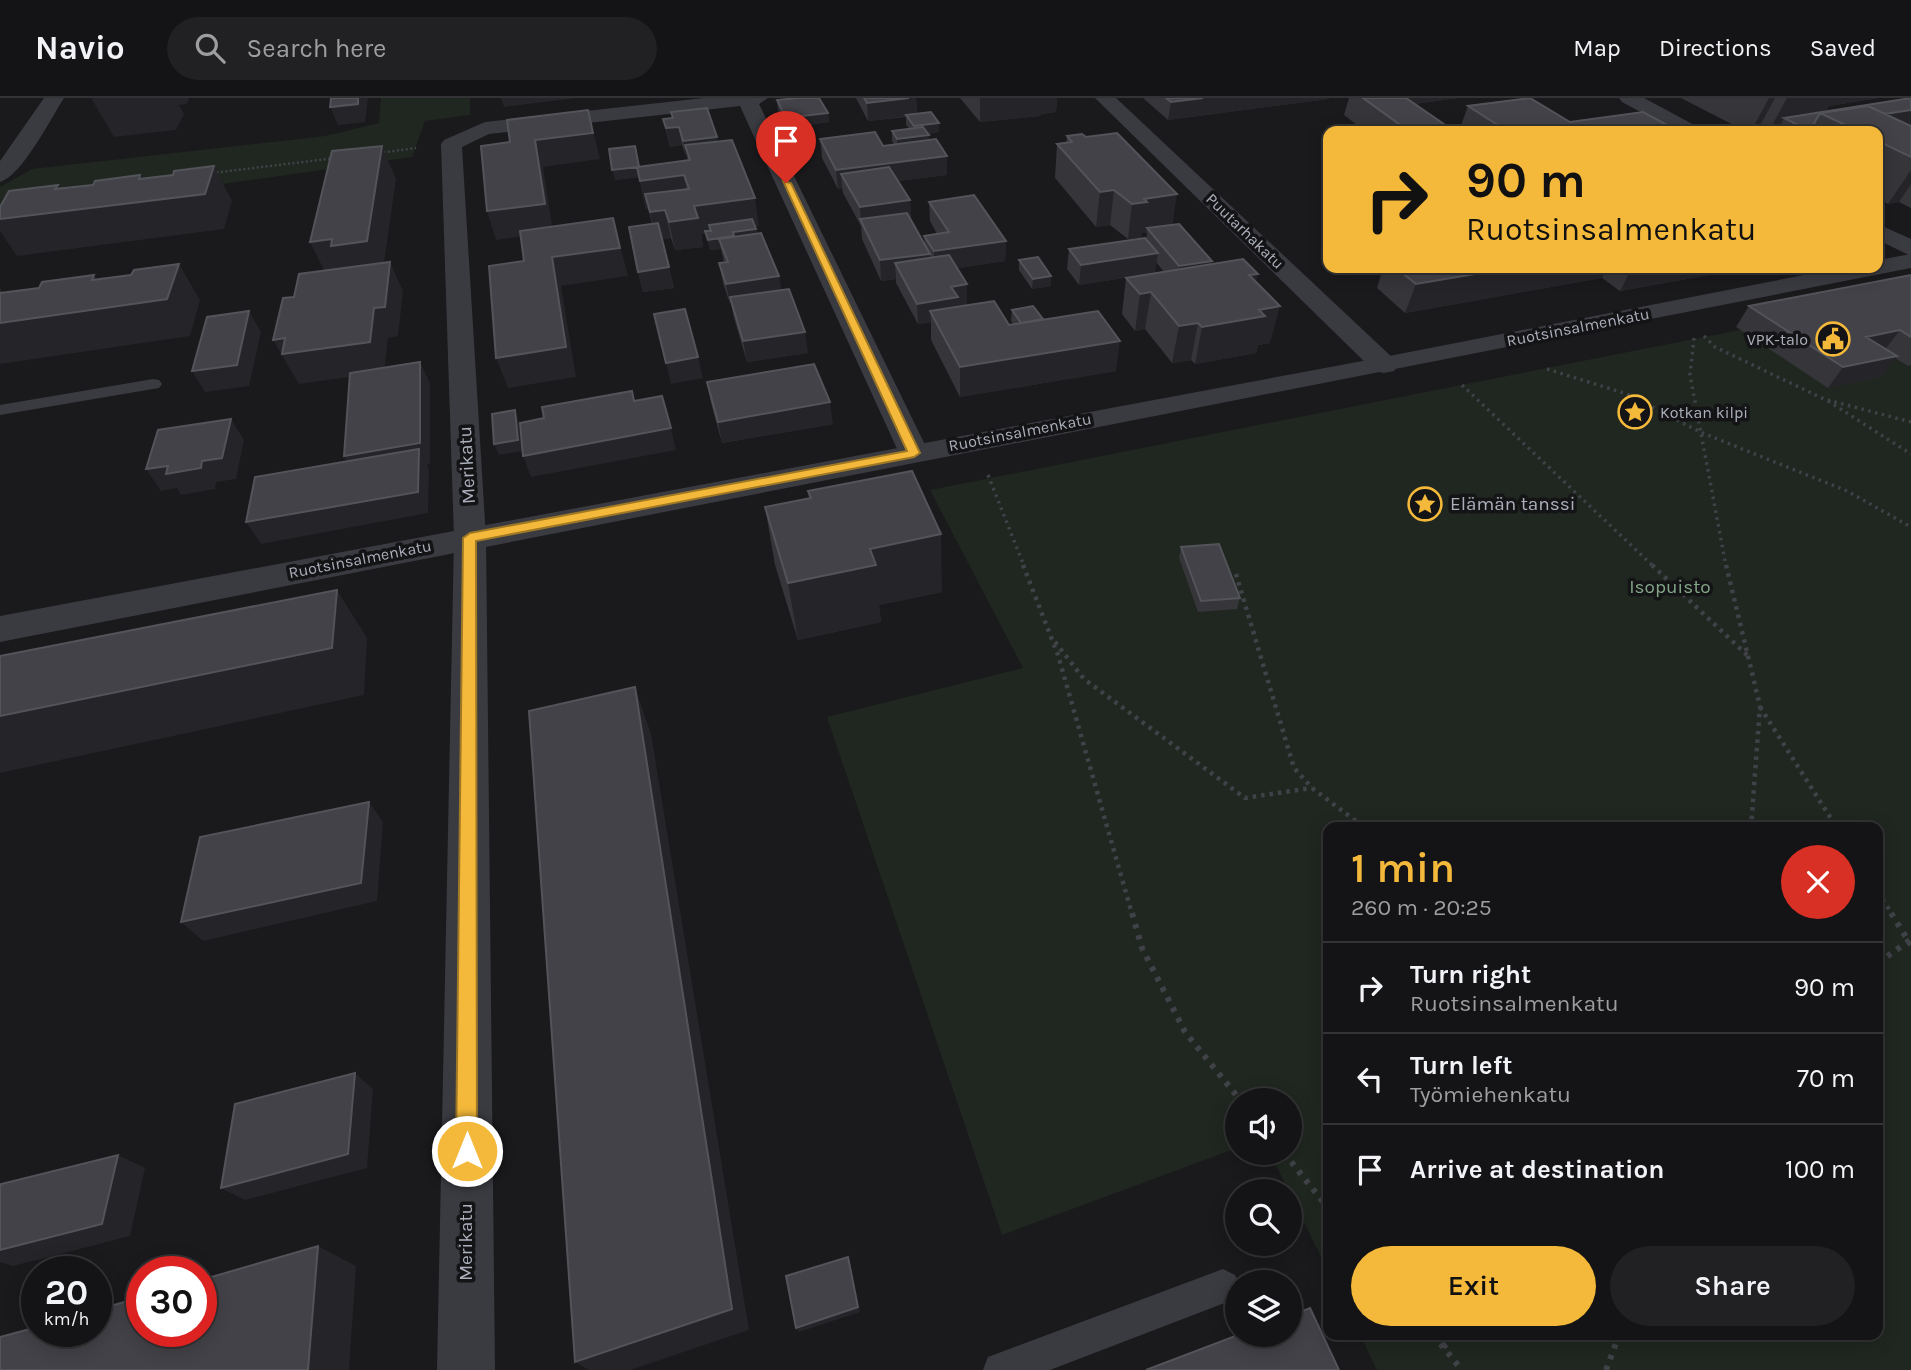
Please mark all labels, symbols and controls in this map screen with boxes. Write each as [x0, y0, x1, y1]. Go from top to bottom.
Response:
search box [167, 17, 657, 80]
text: Navio [35, 29, 125, 67]
icon: search [191, 29, 229, 67]
text: Search here [247, 33, 386, 64]
text: Map [1573, 34, 1621, 62]
text: Directions [1659, 34, 1772, 62]
text: Saved [1810, 34, 1876, 62]
pin [756, 111, 816, 183]
icon: arrive [767, 122, 805, 160]
text: 90 m [1466, 152, 1586, 209]
icon: right [1351, 154, 1442, 245]
street label: Puutarhakatu [1202, 189, 1288, 273]
text: Ruotsinsalmenkatu [1466, 211, 1756, 248]
street label: Ruotsinsalmenkatu [1505, 304, 1651, 350]
public building icon: VPK-talo [1814, 320, 1852, 358]
place label: VPK-talo [1747, 330, 1808, 349]
place icon: Kotkan kilpi [1616, 393, 1654, 431]
place label: Kotkan kilpi [1660, 403, 1748, 422]
street label: Ruotsinsalmenkatu [947, 409, 1093, 455]
street label: Merikatu [454, 425, 480, 505]
place icon: Elämän tanssi [1406, 485, 1444, 523]
place label: Elämän tanssi [1450, 493, 1575, 515]
street label: Ruotsinsalmenkatu [287, 536, 433, 582]
park label: Isopuisto [1629, 576, 1711, 598]
text: 1 min [1351, 843, 1455, 893]
button: close [1781, 845, 1855, 919]
text: 260 m · 20:25 [1351, 894, 1492, 921]
text: Turn right [1410, 959, 1531, 990]
icon: right [1351, 969, 1389, 1007]
text: 90 m [1794, 972, 1855, 1003]
text: Ruotsinsalmenkatu [1410, 990, 1619, 1017]
text: Turn left [1410, 1050, 1512, 1081]
icon: left [1351, 1060, 1389, 1098]
text: 70 m [1797, 1063, 1855, 1094]
text: Työmiehenkatu [1410, 1081, 1571, 1108]
map controls [1225, 1088, 1302, 1347]
button: sound [1225, 1088, 1302, 1165]
position arrow [430, 1114, 504, 1188]
icon: arrive [1351, 1151, 1389, 1189]
text: Arrive at destination [1410, 1154, 1664, 1185]
text: 100 m [1785, 1154, 1855, 1185]
button: search [1225, 1179, 1302, 1256]
street label: Merikatu [455, 1203, 477, 1281]
button: Exit [1351, 1246, 1596, 1326]
button: Share [1610, 1246, 1855, 1326]
speed limit sign: 30 [126, 1256, 217, 1347]
button: layers [1225, 1270, 1302, 1347]
text: 20 [45, 1272, 88, 1313]
text: km/h [44, 1308, 89, 1330]

